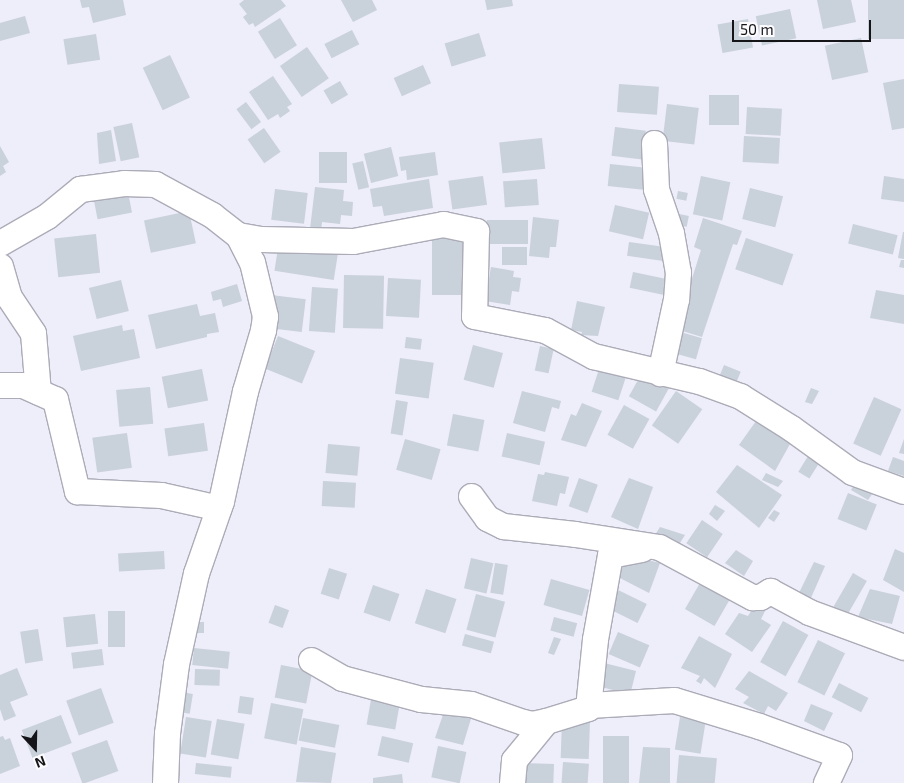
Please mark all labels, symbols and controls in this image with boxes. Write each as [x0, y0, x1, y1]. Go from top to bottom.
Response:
scale bar [734, 10, 873, 42]
text: 50 m [740, 20, 774, 38]
north arrow [10, 723, 60, 773]
text: N [33, 753, 48, 772]

